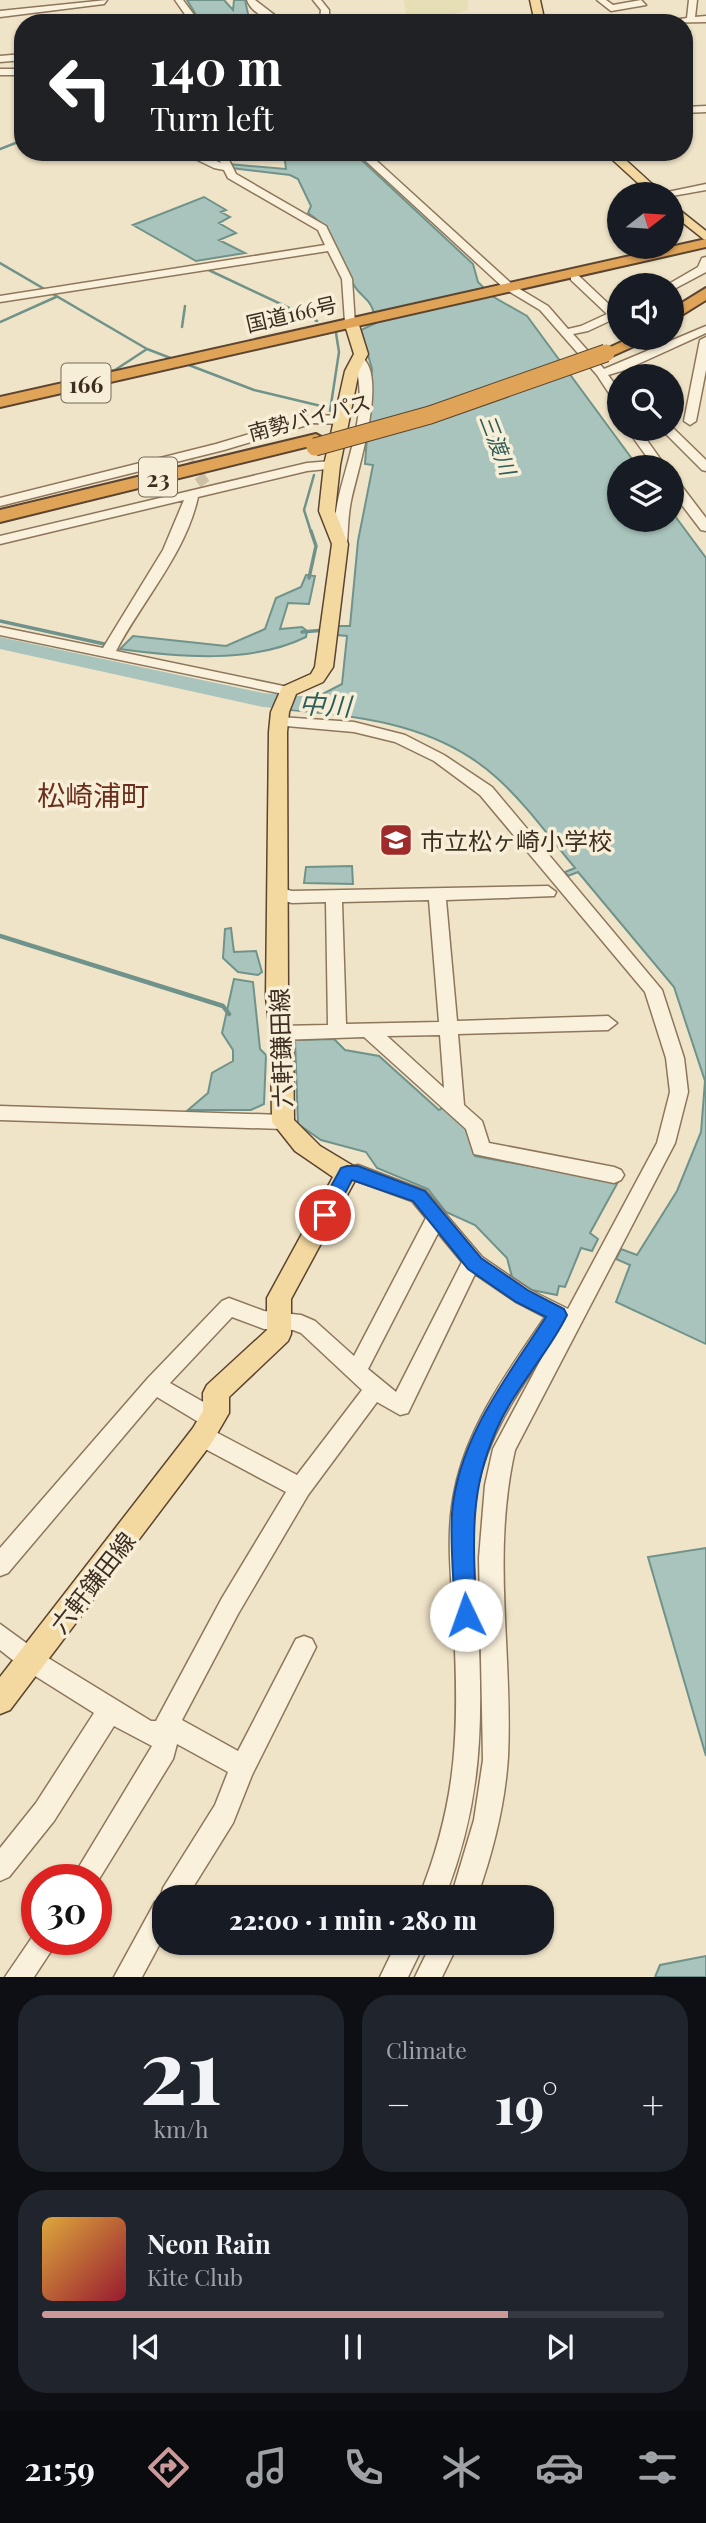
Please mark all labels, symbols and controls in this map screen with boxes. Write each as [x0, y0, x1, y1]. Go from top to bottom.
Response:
text: 140 m [150, 33, 282, 98]
icon: left [35, 42, 126, 133]
text: Turn left [150, 96, 274, 139]
north arrow [607, 182, 684, 259]
map controls [607, 182, 684, 532]
button: sound [607, 273, 684, 350]
street label: 国道166号 [243, 289, 339, 337]
road number: 166 [62, 364, 110, 402]
button: search [607, 364, 684, 441]
street label: 南勢バイパス [245, 386, 373, 446]
water label: 三渡川 [475, 410, 524, 480]
button: layers [607, 455, 684, 532]
road number: 23 [139, 457, 177, 496]
water label: 中川 [298, 685, 355, 723]
district label: 松崎浦町 [37, 776, 149, 813]
school or university icon: 市立松ヶ崎小学校 [377, 821, 415, 859]
place label: 市立松ヶ崎小学校 [420, 824, 612, 856]
street label: 六軒鎌田線 [262, 987, 298, 1109]
pin [295, 1185, 355, 1245]
icon: arrive [306, 1196, 344, 1234]
street label: 六軒鎌田線 [42, 1525, 142, 1639]
position arrow [429, 1578, 503, 1652]
speed limit sign: 30 [21, 1864, 112, 1955]
text: 22:00 · 1 min · 280 m [229, 1902, 477, 1937]
text: 21 [140, 2007, 222, 2128]
text: Climate [386, 2034, 467, 2065]
text: 19° [495, 2069, 558, 2138]
text: − [386, 2078, 411, 2129]
text: + [642, 2078, 664, 2129]
text: km/h [153, 2113, 209, 2144]
text: Neon Rain [147, 2226, 271, 2261]
text: Kite Club [147, 2261, 243, 2292]
icon: previous [127, 2328, 165, 2366]
icon: pause [334, 2328, 372, 2366]
icon: next [541, 2328, 579, 2366]
icon: directions [144, 2443, 193, 2492]
icon: music [242, 2443, 291, 2492]
icon: phone [339, 2443, 388, 2492]
icon: climate [437, 2443, 486, 2492]
icon: car [535, 2443, 584, 2492]
icon: filters [633, 2443, 682, 2492]
text: 21:59 [24, 2446, 95, 2489]

